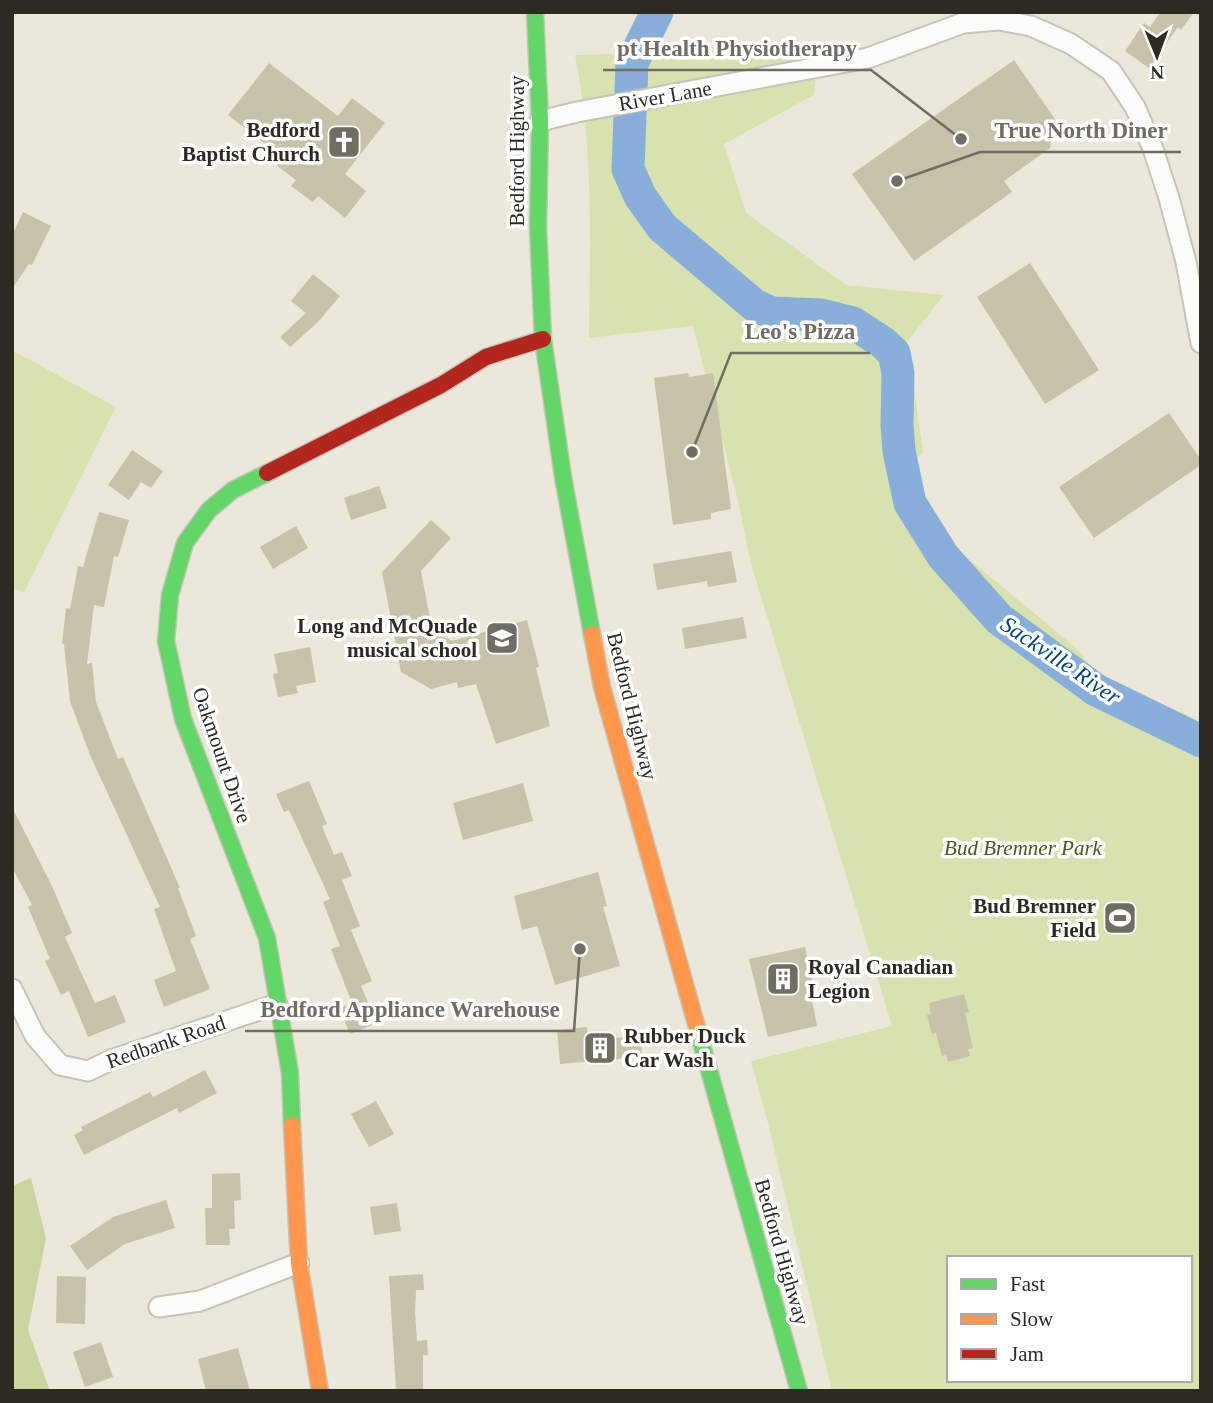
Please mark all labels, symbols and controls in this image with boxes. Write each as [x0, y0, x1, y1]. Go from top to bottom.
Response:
north arrow [1122, 21, 1192, 91]
callout: pt Health Physiotherapy [603, 26, 871, 70]
text: pt Health Physiotherapy [617, 36, 858, 61]
text: N [1150, 62, 1164, 83]
street label: Bedford Highway [505, 75, 529, 227]
street label: River Lane [617, 76, 713, 116]
callout: True North Diner [980, 108, 1181, 152]
place label: Bedford Baptist Church [182, 118, 320, 166]
text: True North Diner [994, 118, 1168, 143]
church icon: Bedford Baptist Church [325, 123, 363, 161]
callout: Leo's Pizza [731, 309, 870, 353]
text: Leo's Pizza [745, 319, 856, 344]
water label: Sackville River [996, 611, 1126, 710]
place label: Long and McQuade musical school [297, 614, 477, 662]
school or university icon: Long and McQuade musical school [483, 619, 521, 657]
street label: Bedford Highway [602, 630, 662, 783]
street label: Oakmount Drive [188, 684, 256, 826]
park label: Bud Bremner Park [944, 836, 1103, 860]
place label: Bud Bremner Field [973, 894, 1096, 942]
sports icon: Bud Bremner Field [1101, 899, 1139, 937]
place label: Royal Canadian Legion [808, 955, 954, 1003]
building icon: Royal Canadian Legion [764, 960, 802, 998]
callout: Bedford Appliance Warehouse [245, 987, 574, 1031]
text: Bedford Appliance Warehouse [260, 997, 560, 1022]
street label: Redbank Road [103, 1010, 229, 1074]
place label: Rubber Duck Car Wash [624, 1024, 746, 1072]
building icon: Rubber Duck Car Wash [581, 1029, 619, 1067]
street label: Bedford Highway [750, 1176, 814, 1328]
legend [947, 1256, 1192, 1382]
text: Fast [1010, 1272, 1045, 1296]
text: Slow [1010, 1307, 1054, 1331]
text: Jam [1010, 1342, 1044, 1366]

